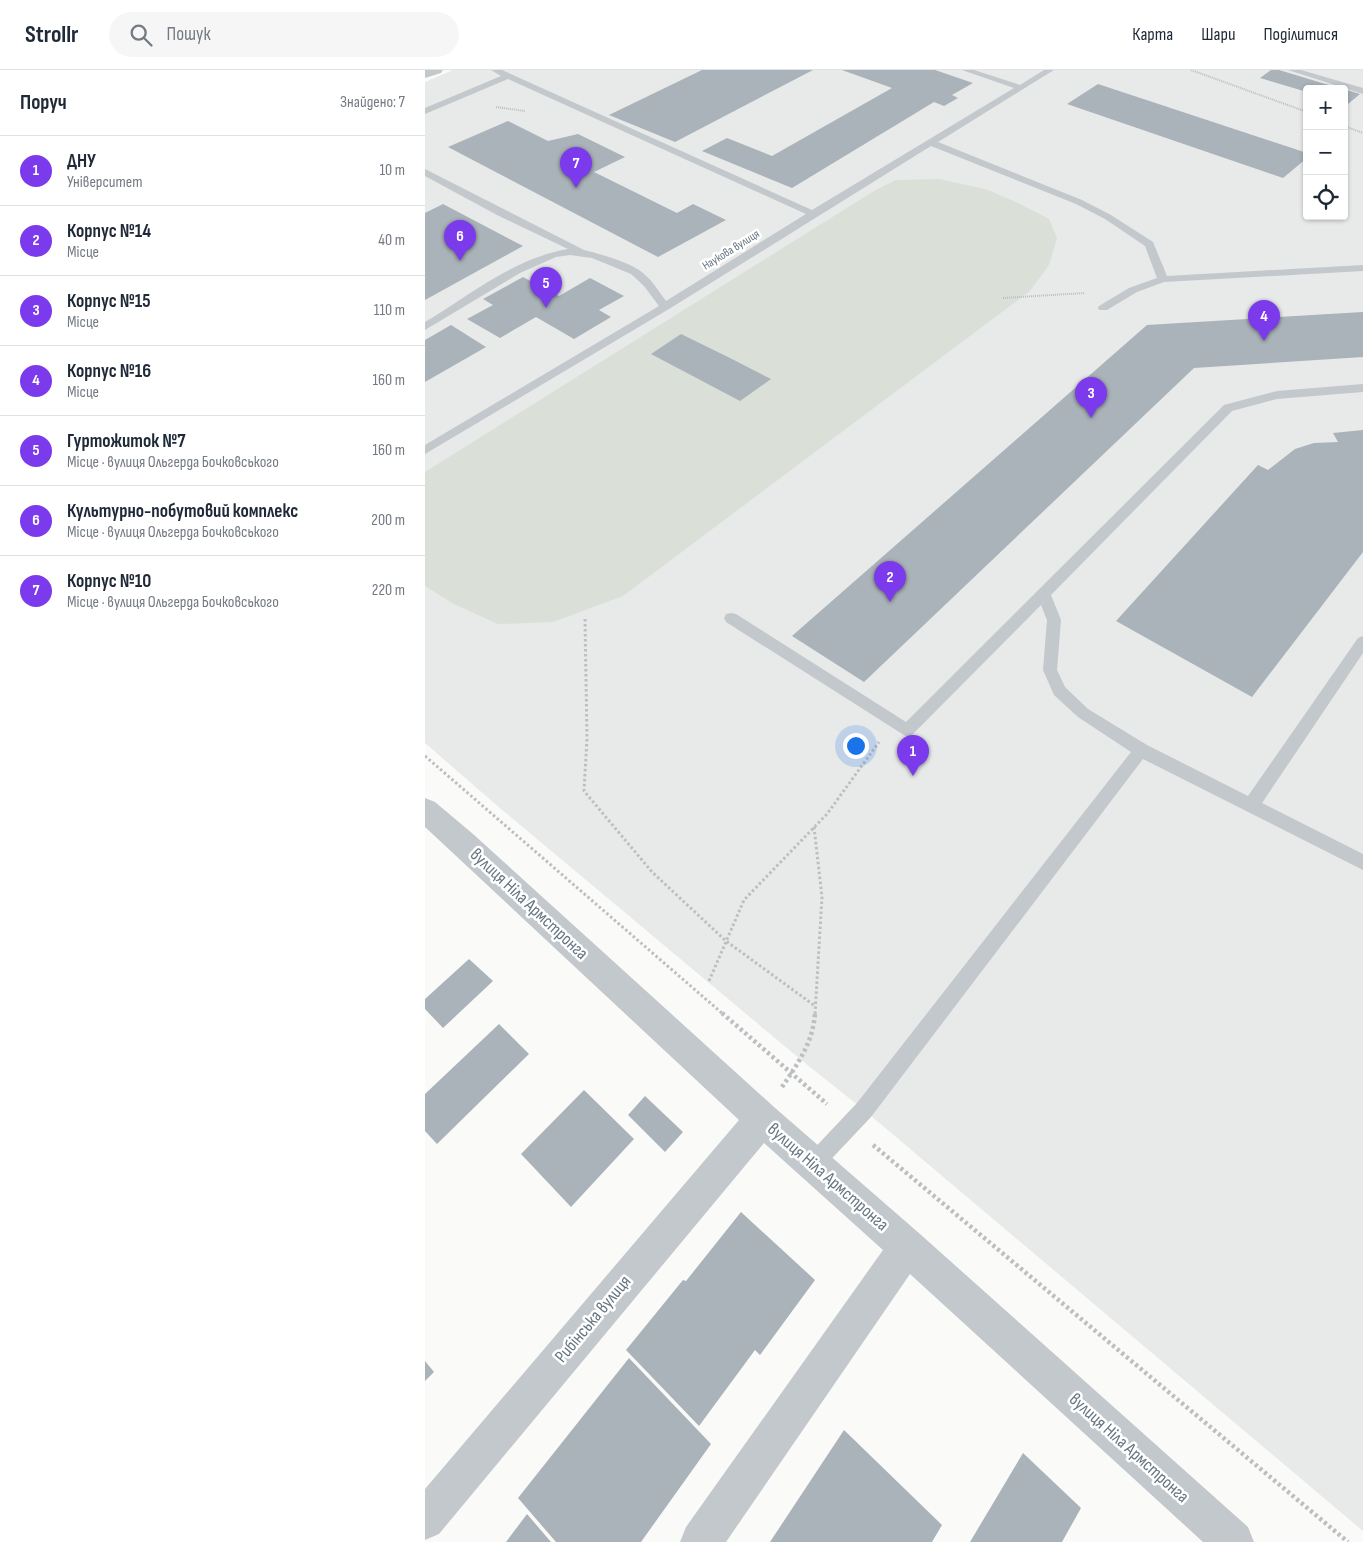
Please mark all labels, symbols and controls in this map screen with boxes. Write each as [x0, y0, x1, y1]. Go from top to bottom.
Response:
search box [109, 12, 459, 57]
text: Strollr [25, 20, 79, 49]
icon: search [127, 21, 155, 49]
text: Пошук [167, 23, 211, 46]
text: Карта [1132, 24, 1173, 45]
text: Шари [1201, 24, 1235, 45]
text: Поділитися [1263, 24, 1338, 45]
map controls [1303, 85, 1348, 220]
button: + [1303, 85, 1348, 130]
text: Поруч [20, 90, 67, 115]
text: Знайдено: 7 [340, 93, 405, 112]
button: − [1303, 130, 1348, 175]
pin: 7 [560, 147, 592, 188]
text: ДНУ [67, 150, 96, 173]
text: 1 [33, 161, 39, 180]
text: 10 m [379, 161, 405, 180]
text: Університет [67, 173, 143, 192]
button: locate [1303, 175, 1348, 220]
text: Корпус №14 [67, 220, 151, 243]
pin: 6 [444, 220, 476, 261]
street label: Наукова вулиця [700, 226, 763, 274]
text: 2 [32, 231, 40, 250]
text: 40 m [378, 231, 405, 250]
text: Місце [67, 243, 99, 262]
pin: 5 [530, 267, 562, 308]
text: Корпус №15 [67, 290, 151, 313]
pin: 4 [1248, 300, 1280, 341]
text: 3 [32, 301, 40, 320]
text: 110 m [374, 301, 405, 320]
text: Місце [67, 313, 99, 332]
text: Корпус №16 [67, 360, 151, 383]
text: 4 [32, 371, 40, 390]
text: 160 m [372, 371, 405, 390]
pin: 3 [1075, 377, 1107, 418]
text: Місце [67, 383, 99, 402]
text: Гуртожиток №7 [67, 430, 185, 453]
text: 5 [32, 441, 40, 460]
text: 160 m [372, 441, 405, 460]
text: Місце · вулиця Ольгерда Бочковського [67, 453, 279, 472]
text: Культурно-побутовий комплекс [67, 500, 298, 523]
text: 6 [32, 511, 40, 530]
text: 200 m [371, 511, 405, 530]
text: Місце · вулиця Ольгерда Бочковського [67, 523, 279, 542]
pin: 2 [874, 561, 906, 602]
text: Корпус №10 [67, 570, 151, 593]
text: 7 [33, 581, 39, 600]
text: 220 m [372, 581, 405, 600]
text: Місце · вулиця Ольгерда Бочковського [67, 593, 279, 612]
your location [843, 733, 869, 759]
pin: 1 [897, 735, 929, 776]
street label: вулиця Ніла Армстронга [466, 844, 592, 964]
street label: вулиця Ніла Армстронга [763, 1119, 893, 1235]
street label: Рибінська вулиця [551, 1271, 635, 1367]
street label: вулиця Ніла Армстронга [1065, 1389, 1193, 1507]

